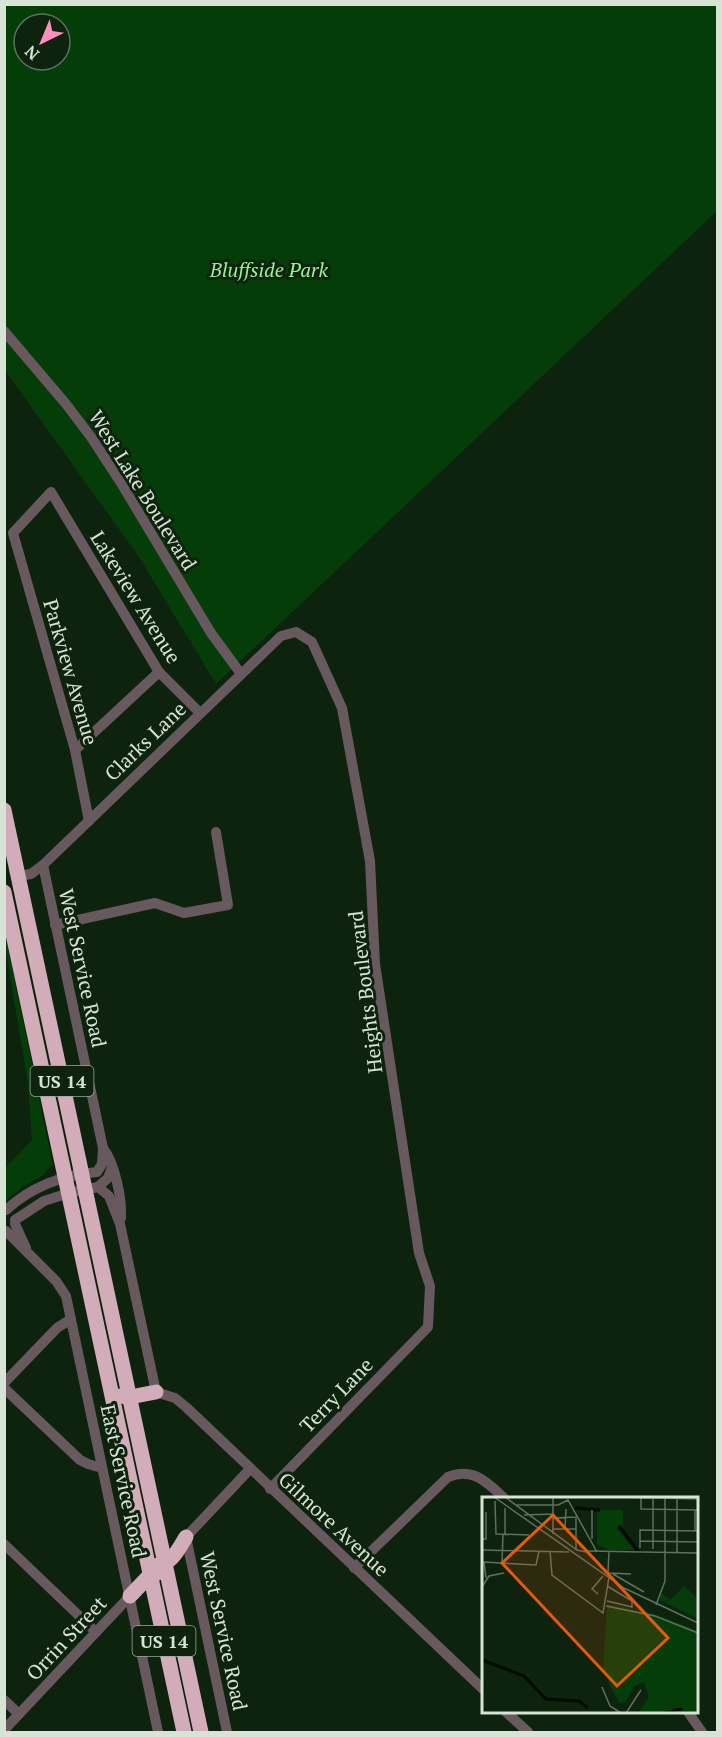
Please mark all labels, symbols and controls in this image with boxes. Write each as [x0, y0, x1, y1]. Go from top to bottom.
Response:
north arrow [12, 12, 72, 72]
text: N [20, 41, 44, 65]
park label: Bluffside Park [209, 256, 329, 283]
street label: West Lake Boulevard [83, 405, 203, 575]
street label: Lakeview Avenue [84, 526, 188, 668]
street label: Parkview Avenue [37, 596, 105, 748]
street label: Clarks Lane [98, 695, 192, 787]
street label: West Service Road [53, 886, 113, 1050]
street label: Heights Boulevard [342, 909, 388, 1075]
road number: US 14 [31, 1066, 94, 1096]
street label: Terry Lane [293, 1351, 379, 1439]
street label: East Service Road [95, 1402, 153, 1560]
street label: Gilmore Avenue [273, 1466, 395, 1582]
inset map [482, 1497, 698, 1713]
street label: West Service Road [194, 1549, 254, 1713]
street label: Orrin Street [20, 1590, 113, 1686]
road number: US 14 [132, 1626, 195, 1656]

